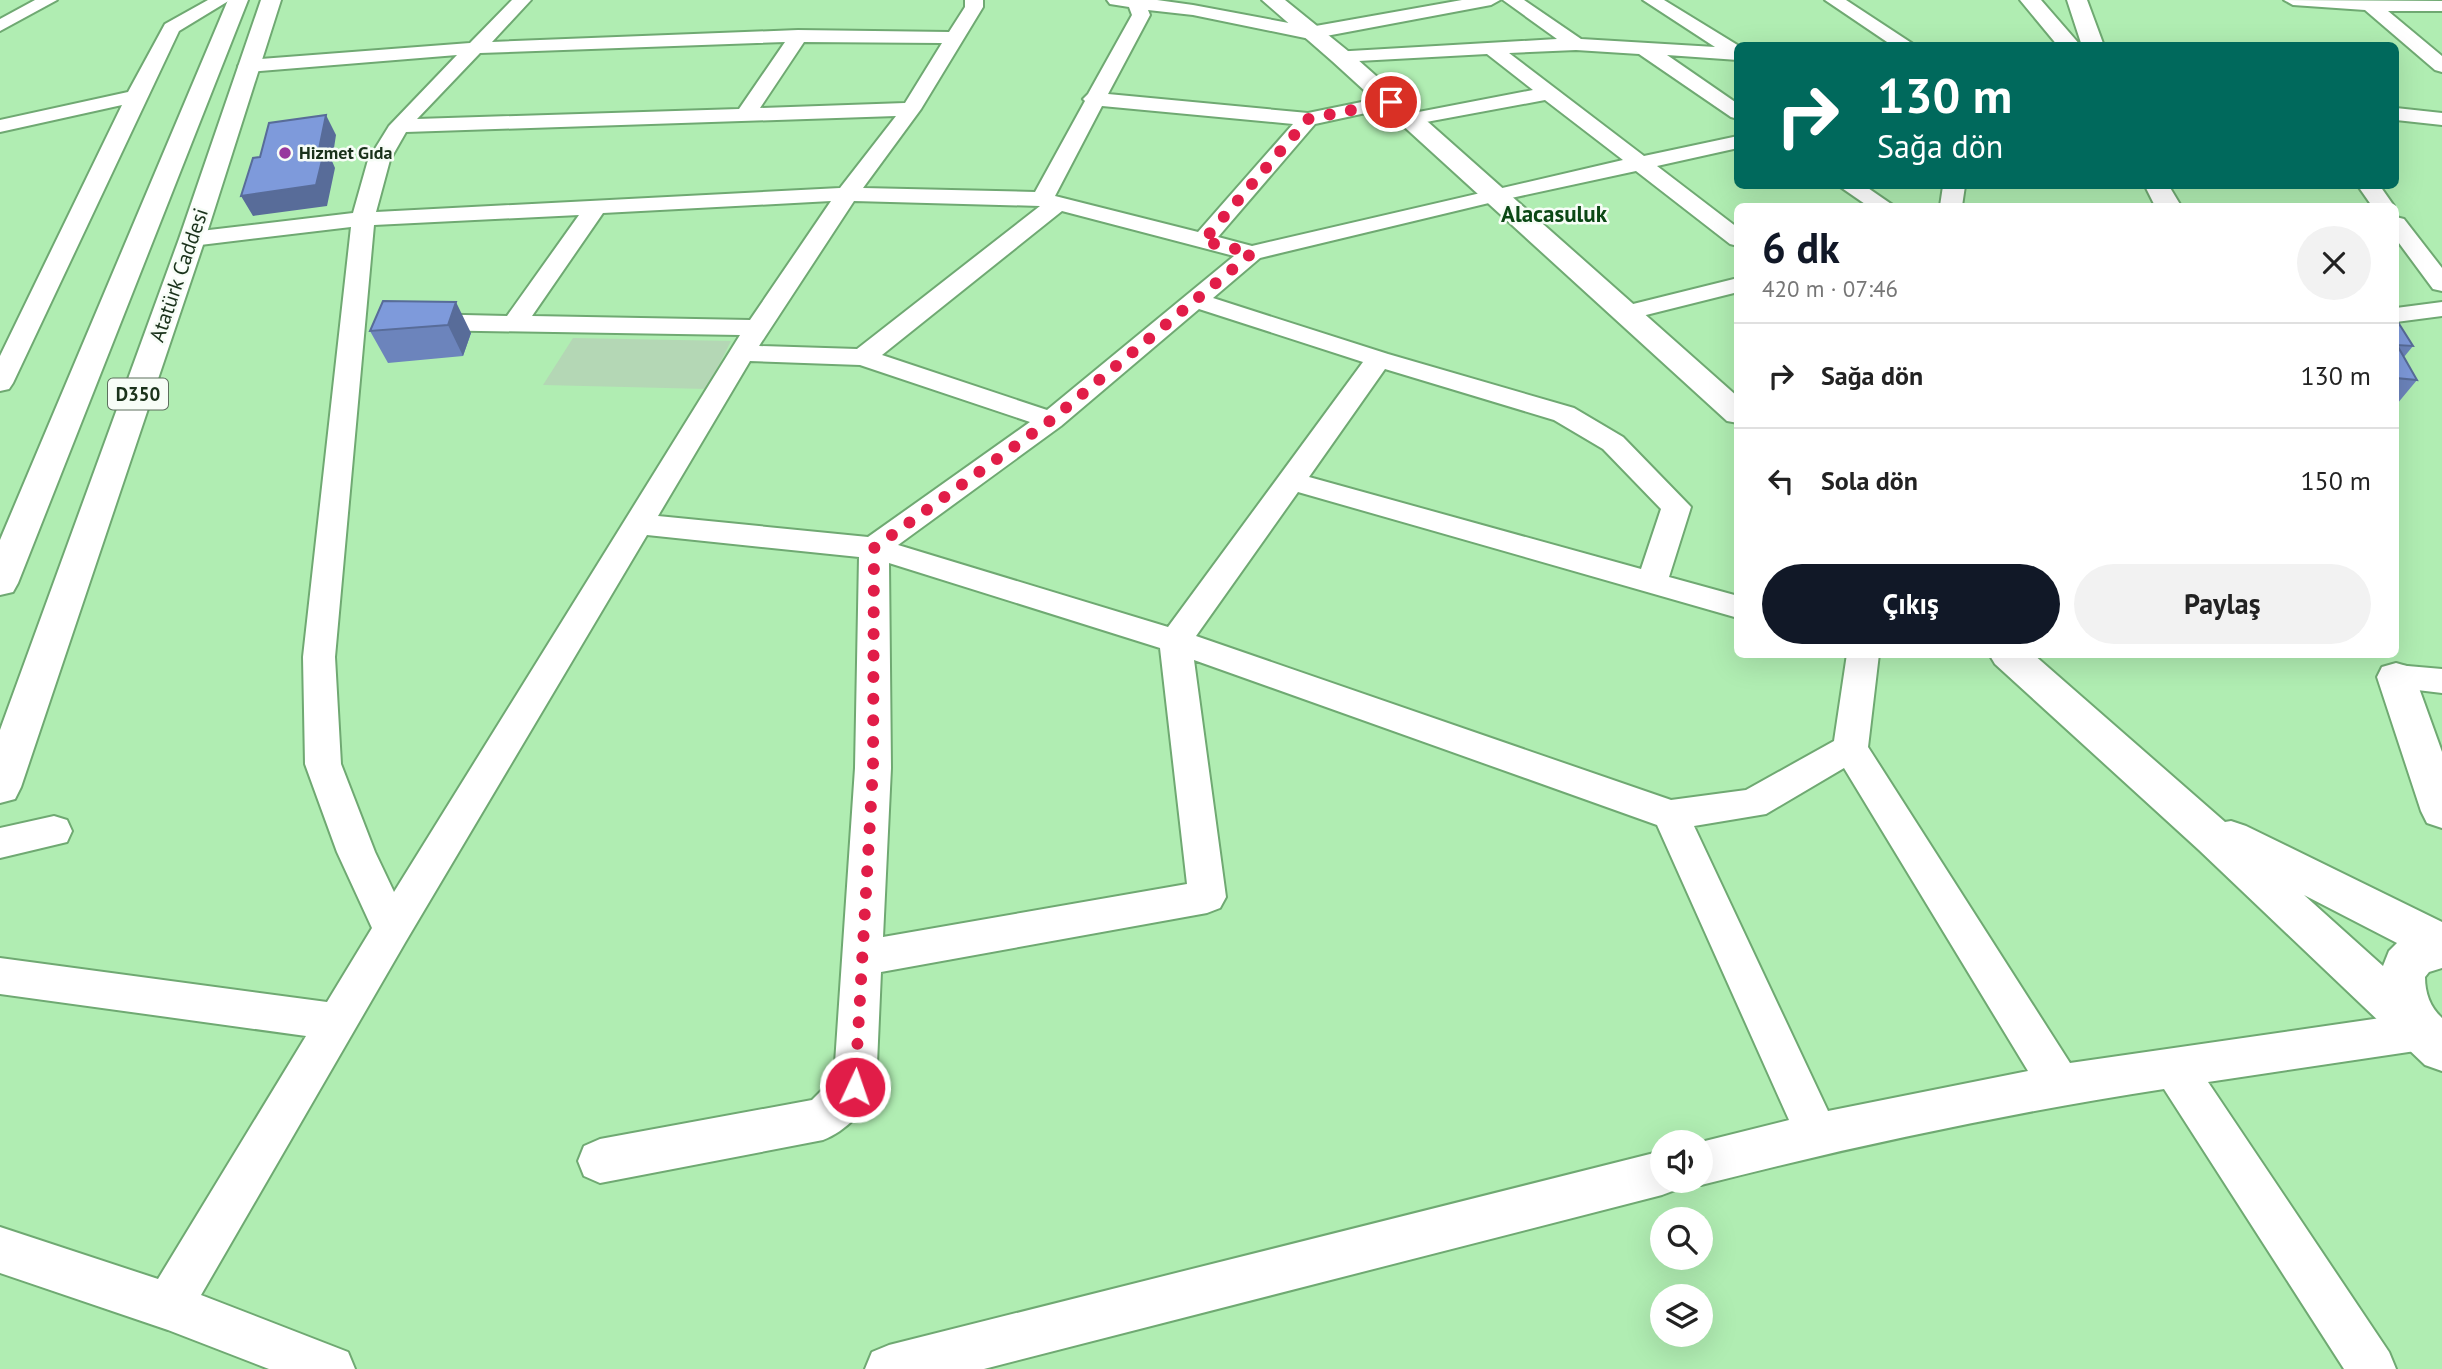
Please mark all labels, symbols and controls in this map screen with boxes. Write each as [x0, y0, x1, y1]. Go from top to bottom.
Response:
text: 130 m [1877, 63, 2012, 127]
icon: right [1762, 70, 1853, 161]
pin [1361, 72, 1421, 132]
icon: arrive [1372, 83, 1410, 121]
text: Sağa dön [1877, 125, 2003, 167]
place label: Hizmet Gıda [299, 141, 393, 164]
marker: Hizmet Gıda [277, 145, 293, 161]
district label: Alacasuluk [1501, 199, 1608, 228]
street label: Atatürk Caddesi [143, 204, 214, 345]
text: 6 dk [1762, 220, 1840, 275]
button: close [2297, 226, 2371, 300]
text: 420 m · 07:46 [1762, 274, 1898, 303]
icon: right [1762, 357, 1800, 395]
text: Sağa dön [1821, 359, 1923, 392]
text: 130 m [2300, 359, 2371, 392]
road number: D350 [108, 378, 168, 410]
icon: left [1762, 462, 1800, 500]
text: Sola dön [1821, 464, 1918, 497]
text: 150 m [2300, 464, 2371, 497]
button: Çıkış [1762, 564, 2060, 644]
button: Paylaş [2074, 564, 2371, 644]
position arrow [818, 1050, 892, 1124]
map controls [1650, 1130, 1713, 1347]
button: sound [1650, 1130, 1713, 1193]
button: search [1650, 1207, 1713, 1270]
button: layers [1650, 1284, 1713, 1347]

